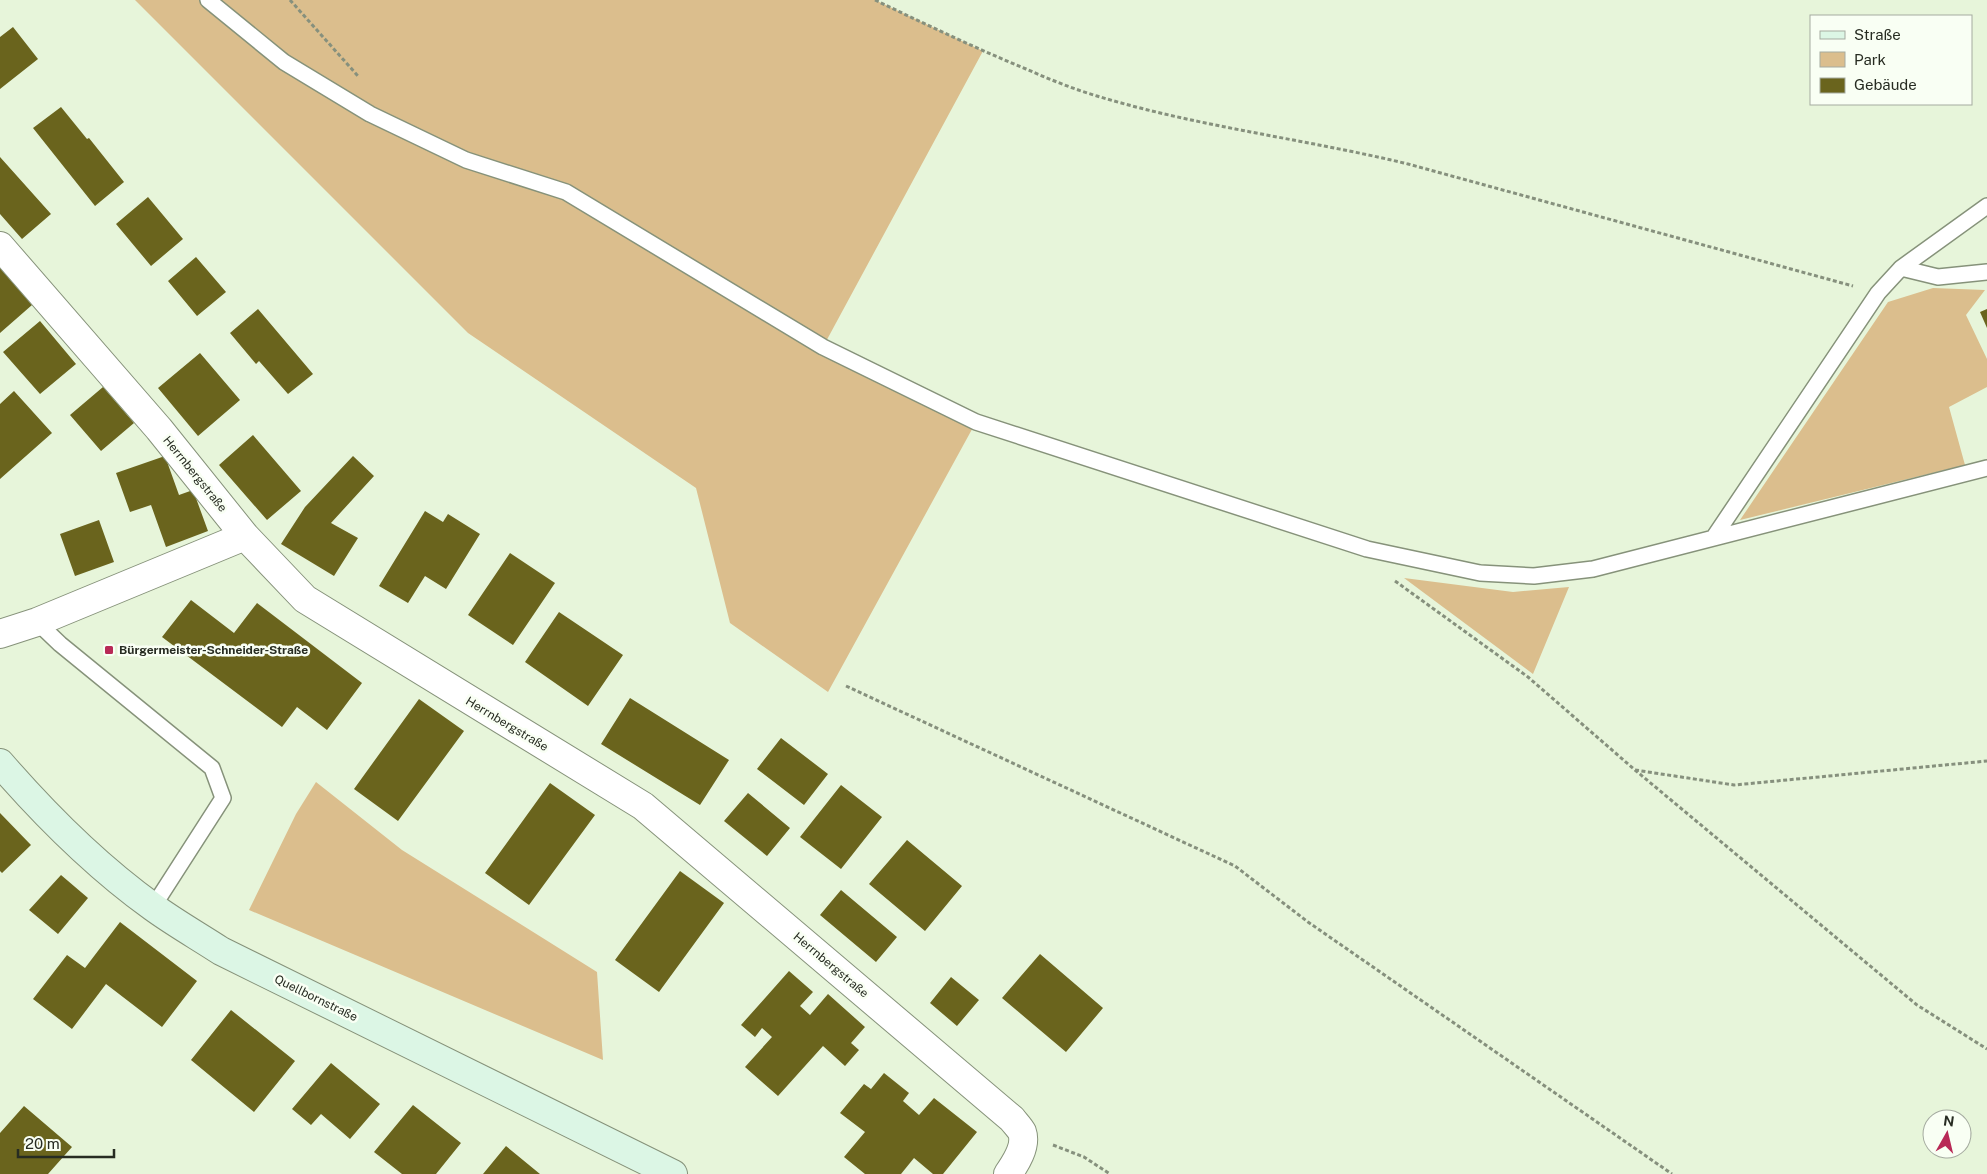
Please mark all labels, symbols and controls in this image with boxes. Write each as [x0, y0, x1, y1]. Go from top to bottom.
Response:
legend [1810, 15, 1972, 105]
text: Straße [1854, 26, 1901, 43]
text: Park [1854, 51, 1886, 68]
text: Gebäude [1854, 76, 1917, 93]
street label: Herrnbergstraße [160, 433, 230, 515]
place label: Bürgermeister-Schneider-Straße [119, 643, 308, 657]
marker: Bürgermeister-Schneider-Straße [103, 644, 115, 656]
street label: Herrnbergstraße [463, 694, 551, 754]
street label: Herrnbergstraße [791, 930, 871, 1001]
street label: Quellbornstraße [272, 972, 360, 1024]
north arrow [1922, 1109, 1972, 1159]
text: N [1942, 1112, 1955, 1130]
scale bar [18, 1126, 114, 1158]
text: 20 m [25, 1135, 60, 1152]

